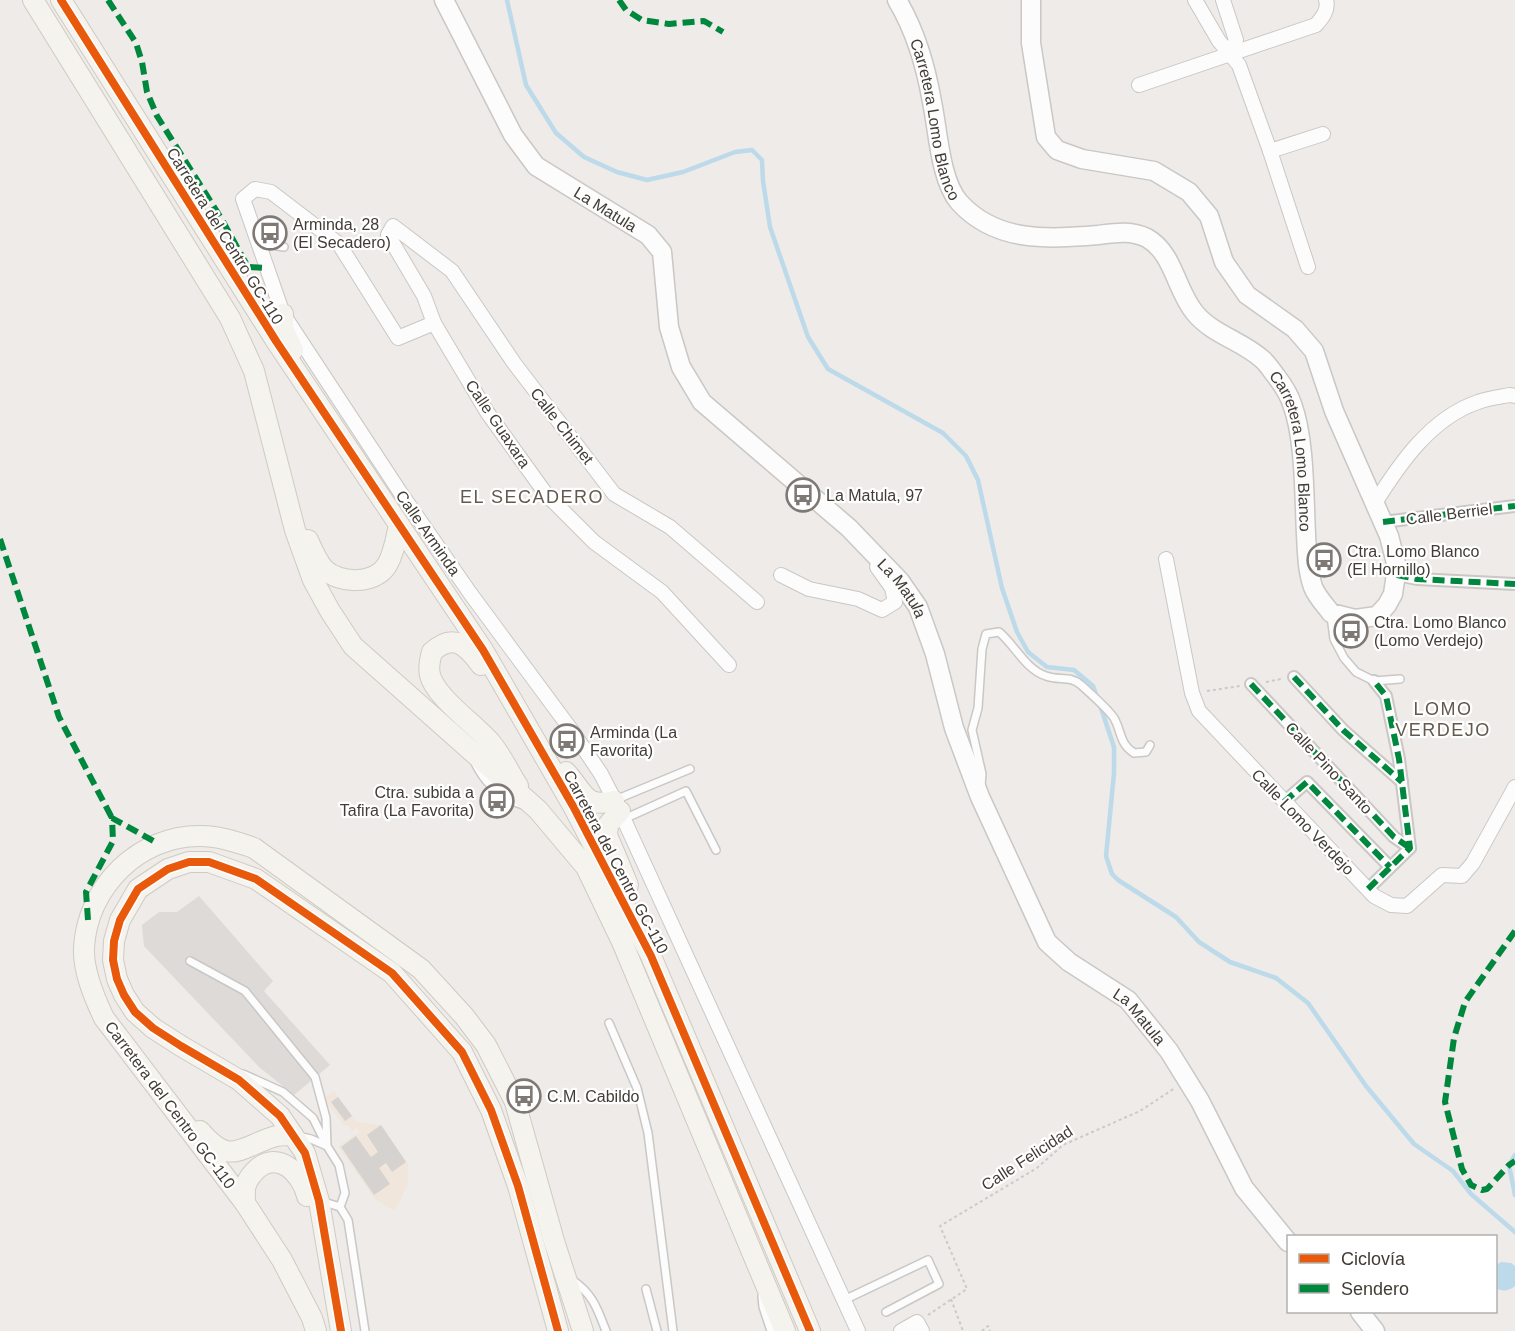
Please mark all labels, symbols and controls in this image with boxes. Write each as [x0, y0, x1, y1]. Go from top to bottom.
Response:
street label: Carretera Lomo Blanco [907, 36, 964, 203]
street label: Carretera del Centro GC-110 [163, 145, 287, 328]
street label: La Matula [571, 183, 640, 235]
bus stop icon: Arminda, 28 (El Secadero) [252, 215, 288, 251]
place label: Arminda, 28 (El Secadero) [293, 216, 391, 251]
street label: Carretera Lomo Blanco [1266, 367, 1314, 532]
street label: Calle Guaxara [462, 377, 534, 471]
street label: Calle Chimet [527, 385, 597, 468]
bus stop icon: La Matula, 97 [785, 477, 821, 513]
street label: Calle Arminda [392, 487, 464, 579]
district label: EL SECADERO [460, 487, 604, 507]
place label: La Matula, 97 [826, 487, 923, 504]
street label: Calle Berriel [1405, 500, 1493, 528]
bus stop icon: Ctra. Lomo Blanco (El Hornillo) [1306, 542, 1342, 578]
place label: Ctra. Lomo Blanco (El Hornillo) [1347, 543, 1480, 578]
street label: La Matula [874, 555, 930, 620]
bus stop icon: Ctra. Lomo Blanco (Lomo Verdejo) [1333, 613, 1369, 649]
place label: Ctra. Lomo Blanco (Lomo Verdejo) [1374, 614, 1507, 649]
district label: LOMO VERDEJO [1395, 699, 1491, 740]
street label: Calle Pino Santo [1282, 719, 1376, 817]
bus stop icon: Arminda (La Favorita) [549, 723, 585, 759]
place label: Arminda (La Favorita) [590, 724, 677, 759]
street label: Calle Lomo Verdejo [1248, 766, 1358, 878]
street label: Carretera del Centro GC-110 [560, 767, 672, 957]
bus stop icon: Ctra. subida a Tafira (La Favorita) [479, 783, 515, 819]
place label: Ctra. subida a Tafira (La Favorita) [340, 784, 474, 819]
street label: La Matula [1110, 985, 1169, 1048]
street label: Carretera del Centro GC-110 [101, 1018, 239, 1192]
bus stop icon: C.M. Cabildo [506, 1078, 542, 1114]
place label: C.M. Cabildo [547, 1088, 640, 1105]
street label: Calle Felicidad [978, 1122, 1076, 1194]
legend [1287, 1235, 1497, 1313]
text: Ciclovía [1341, 1249, 1406, 1269]
text: Sendero [1341, 1279, 1409, 1299]

